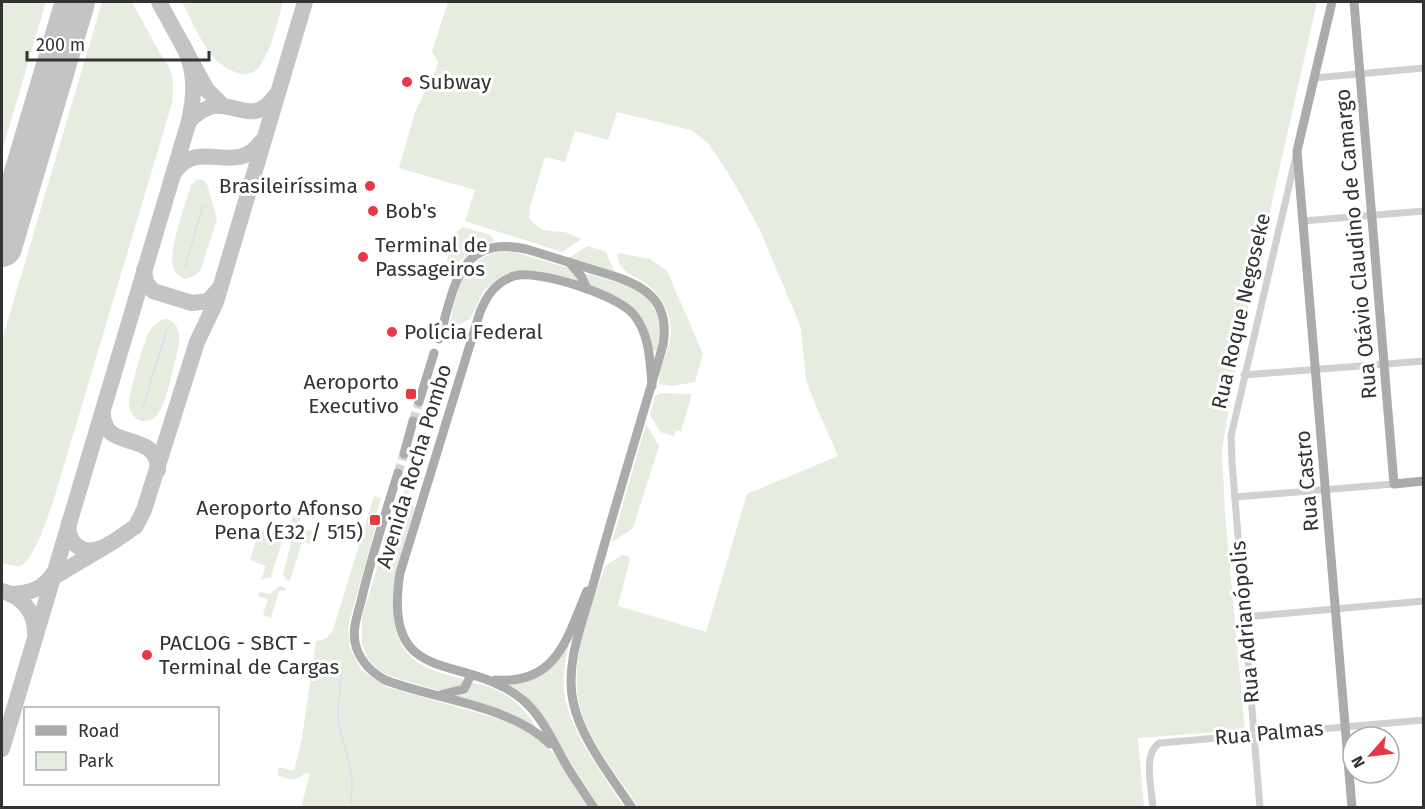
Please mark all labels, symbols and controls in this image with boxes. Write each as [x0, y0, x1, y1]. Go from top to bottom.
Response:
scale bar [27, 24, 208, 62]
text: 200 m [36, 34, 85, 56]
place label: Subway [419, 69, 492, 95]
marker: Subway [400, 75, 414, 89]
street label: Rua Otávio Claudino de Camargo [1329, 88, 1383, 400]
place label: Brasileiríssima [219, 173, 358, 199]
marker: Brasileiríssima [363, 179, 377, 193]
place label: Bob's [385, 198, 437, 224]
marker: Bob's [366, 204, 380, 218]
street label: Rua Roque Negoseke [1206, 211, 1276, 411]
place label: Terminal de Passageiros [375, 232, 487, 282]
marker: Terminal de Passageiros [356, 250, 370, 264]
place label: Polícia Federal [404, 319, 543, 345]
marker: Polícia Federal [385, 325, 399, 339]
street label: Avenida Rocha Pombo [371, 361, 457, 571]
place label: Aeroporto Executivo [303, 369, 399, 419]
marker: Aeroporto Executivo [404, 387, 418, 401]
street label: Rua Castro [1290, 429, 1324, 533]
place label: Aeroporto Afonso Pena (E32 / 515) [196, 495, 363, 545]
marker: Aeroporto Afonso Pena (E32 / 515) [368, 513, 382, 527]
street label: Rua Adrianópolis [1225, 539, 1265, 704]
place label: PACLOG - SBCT - Terminal de Cargas [159, 630, 339, 680]
marker: PACLOG - SBCT - Terminal de Cargas [140, 648, 154, 662]
legend [24, 707, 219, 785]
street label: Rua Palmas [1213, 715, 1325, 751]
text: Road [78, 720, 120, 742]
north arrow [1341, 725, 1401, 785]
text: Park [78, 750, 114, 772]
text: N [1347, 753, 1369, 771]

